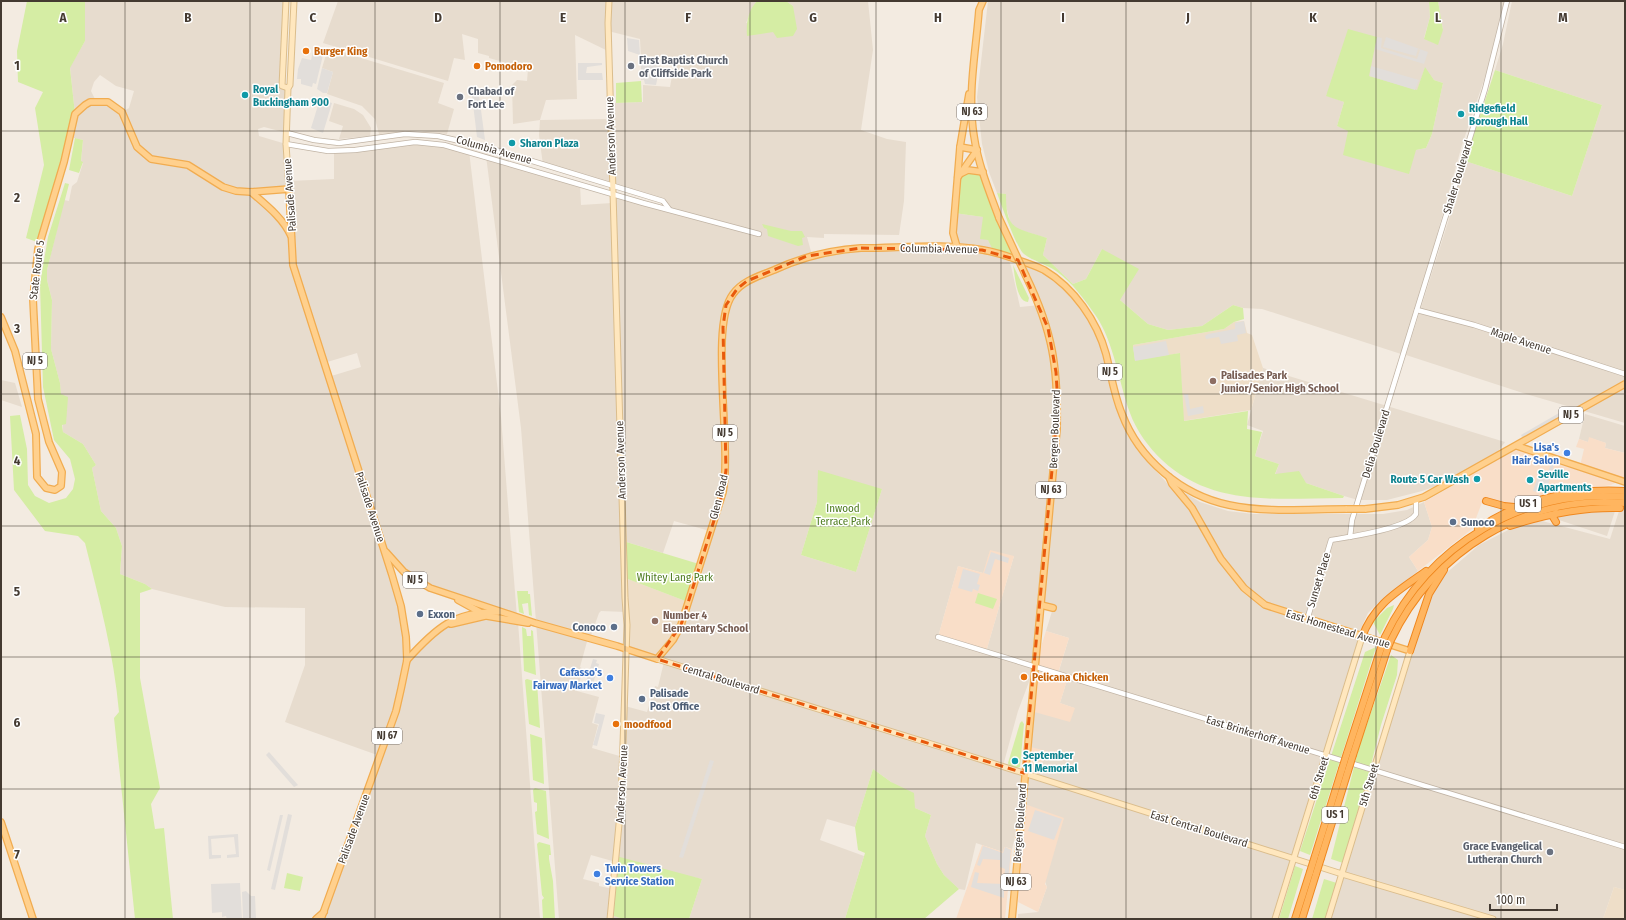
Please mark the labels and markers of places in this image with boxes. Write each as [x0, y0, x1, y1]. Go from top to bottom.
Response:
place label: Burger King [314, 45, 368, 58]
marker: Burger King [301, 46, 311, 56]
place label: First Baptist Church of Cliffside Park [639, 54, 728, 80]
place label: Pomodoro [485, 60, 532, 73]
marker: Pomodoro [472, 61, 482, 71]
marker: First Baptist Church of Cliffside Park [626, 61, 636, 71]
place label: Royal Buckingham 900 [253, 83, 329, 109]
place label: Chabad of Fort Lee [468, 85, 515, 111]
marker: Royal Buckingham 900 [240, 90, 250, 100]
marker: Chabad of Fort Lee [455, 92, 465, 102]
place label: Ridgefield Borough Hall [1469, 102, 1529, 128]
marker: Ridgefield Borough Hall [1456, 109, 1466, 119]
place label: Sharon Plaza [520, 137, 579, 150]
marker: Sharon Plaza [507, 138, 517, 148]
place label: Palisades Park Junior/Senior High School [1220, 369, 1340, 395]
marker: Palisades Park Junior/Senior High School [1208, 376, 1218, 386]
place label: Lisa's Hair Salon [1512, 441, 1559, 467]
marker: Lisa's Hair Salon [1562, 448, 1572, 458]
place label: Seville Apartments [1537, 468, 1592, 494]
place label: Route 5 Car Wash [1391, 473, 1469, 486]
marker: Route 5 Car Wash [1472, 474, 1482, 484]
marker: Seville Apartments [1525, 475, 1535, 485]
place label: Sunoco [1461, 516, 1495, 529]
marker: Sunoco [1448, 517, 1458, 527]
place label: Exxon [428, 608, 455, 621]
marker: Exxon [415, 609, 425, 619]
place label: Number 4 Elementary School [663, 609, 749, 635]
marker: Number 4 Elementary School [650, 616, 660, 626]
place label: Conoco [572, 621, 606, 634]
marker: Conoco [609, 622, 619, 632]
place label: Cafasso's Fairway Market [533, 666, 602, 692]
place label: Pelicana Chicken [1032, 671, 1109, 684]
marker: Pelicana Chicken [1019, 672, 1029, 682]
marker: Cafasso's Fairway Market [605, 673, 615, 683]
place label: Palisade Post Office [650, 687, 700, 713]
marker: Palisade Post Office [637, 694, 647, 704]
place label: moodfood [624, 718, 671, 731]
marker: moodfood [611, 719, 621, 729]
place label: September 11 Memorial [1023, 749, 1078, 775]
marker: September 11 Memorial [1010, 756, 1020, 766]
place label: Grace Evangelical Lutheran Church [1463, 840, 1543, 866]
marker: Grace Evangelical Lutheran Church [1545, 847, 1555, 857]
place label: Twin Towers Service Station [605, 862, 674, 888]
marker: Twin Towers Service Station [592, 869, 602, 879]

